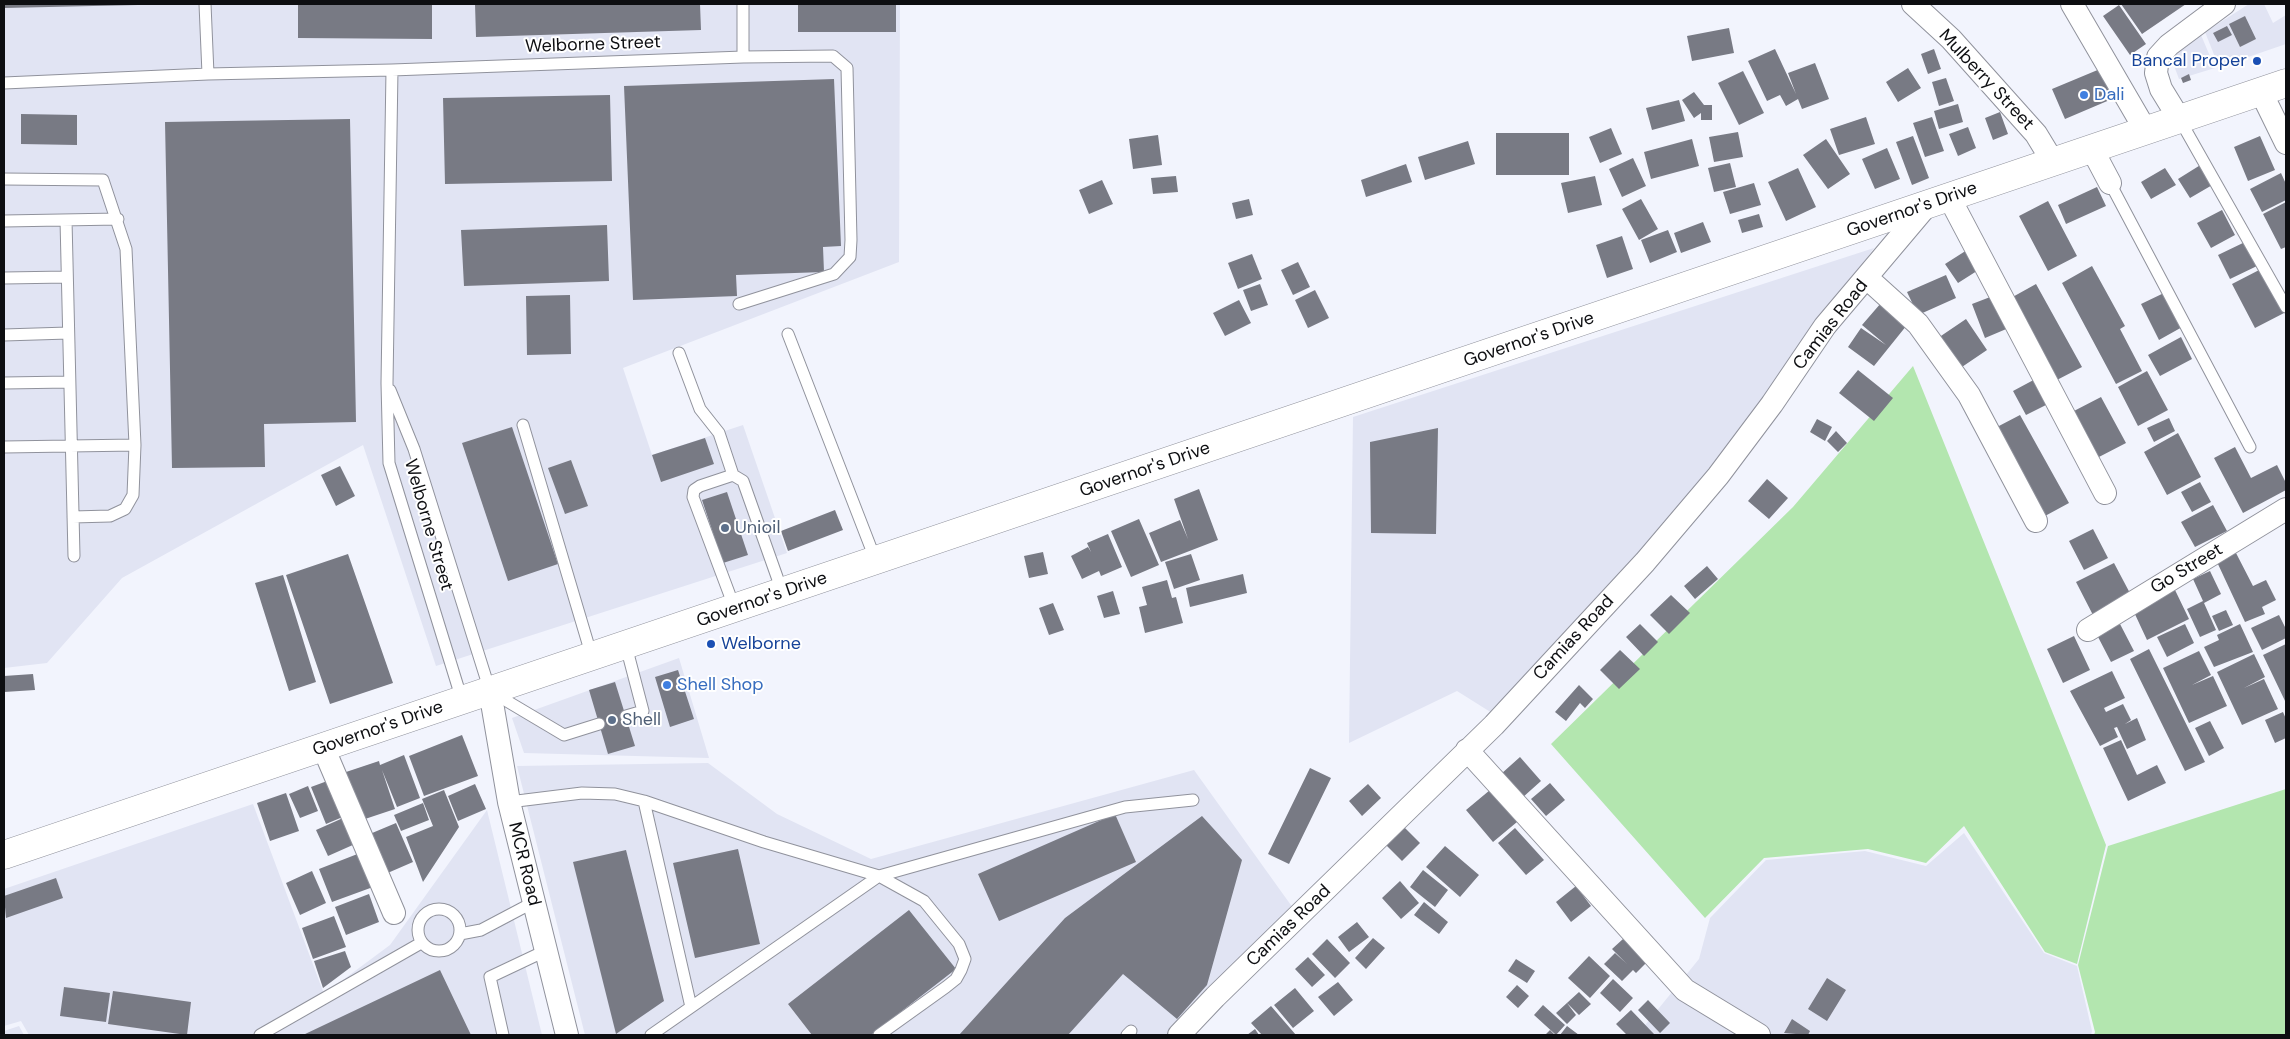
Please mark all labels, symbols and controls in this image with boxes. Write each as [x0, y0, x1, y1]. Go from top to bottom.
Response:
street label: Mulberry Street [1934, 25, 2038, 135]
street label: Welborne Street [525, 32, 661, 58]
place label: Bancal Proper [2132, 50, 2247, 72]
marker: Bancal Proper [2251, 55, 2263, 67]
place label: Dali [2094, 84, 2125, 106]
marker: Dali [2078, 89, 2090, 101]
street label: Governor's Drive [1844, 178, 1980, 242]
street label: Camias Road [1789, 276, 1873, 374]
street label: Governor's Drive [1461, 308, 1597, 372]
street label: Governor's Drive [1077, 438, 1213, 502]
street label: Welborne Street [399, 457, 457, 593]
place label: Unioil [735, 517, 780, 539]
marker: Unioil [719, 522, 731, 534]
street label: Go Street [2147, 539, 2227, 599]
street label: Governor's Drive [694, 568, 830, 632]
street label: Camias Road [1529, 591, 1619, 685]
place label: Welborne [721, 633, 801, 655]
marker: Welborne [705, 638, 717, 650]
place label: Shell Shop [677, 674, 764, 696]
marker: Shell Shop [661, 679, 673, 691]
street label: Governor's Drive [310, 697, 446, 761]
place label: Shell [622, 709, 661, 731]
marker: Shell [606, 714, 618, 726]
street label: MCR Road [503, 820, 545, 908]
street label: Camias Road [1242, 881, 1336, 971]

